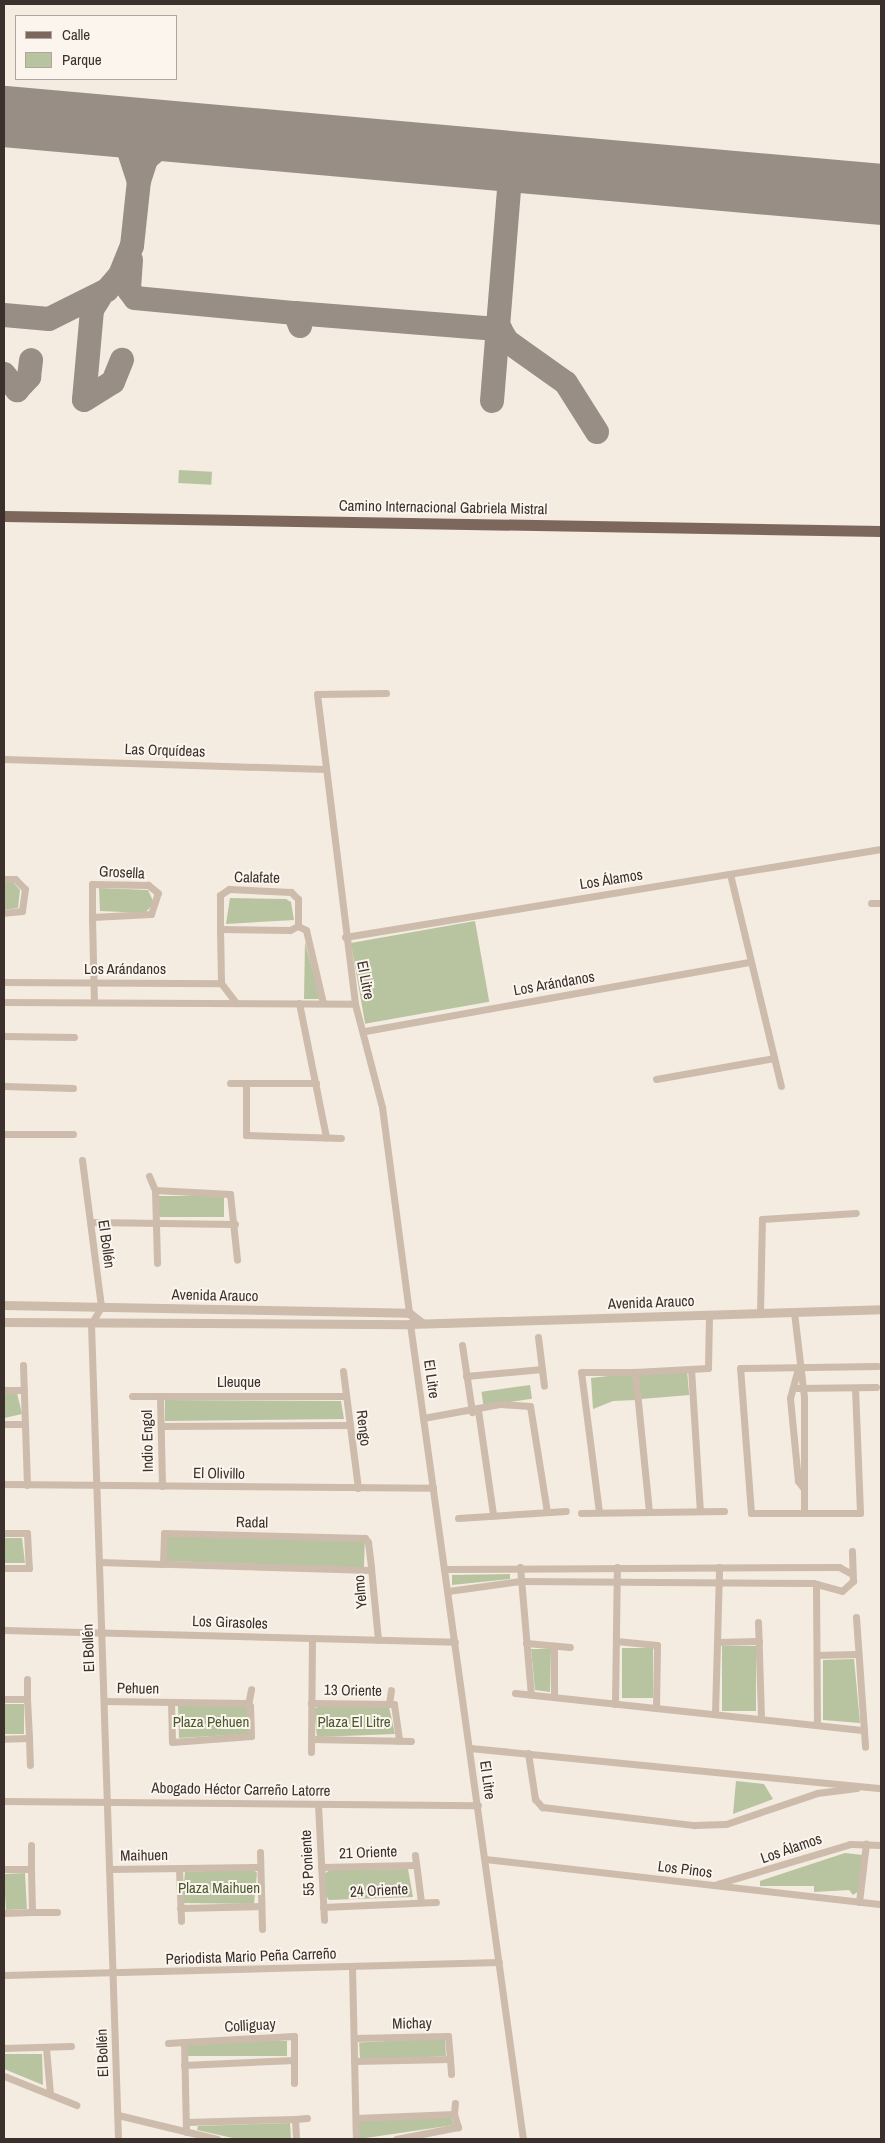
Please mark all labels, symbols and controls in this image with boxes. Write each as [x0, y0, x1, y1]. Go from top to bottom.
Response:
legend [15, 15, 178, 80]
text: Calle [62, 24, 90, 45]
text: Parque [62, 49, 102, 70]
street label: Camino Internacional Gabriela Mistral [339, 496, 547, 518]
street label: Las Orquídeas [124, 740, 206, 760]
street label: Grosella [99, 862, 145, 882]
street label: Los Álamos [578, 865, 644, 893]
street label: Calafate [234, 868, 280, 886]
street label: El Litre [353, 959, 379, 1001]
street label: Los Arándanos [84, 960, 166, 978]
street label: Los Arándanos [512, 967, 596, 999]
street label: El Bollén [95, 1219, 119, 1269]
street label: Avenida Arauco [171, 1285, 259, 1305]
street label: Avenida Arauco [607, 1291, 695, 1313]
street label: El Litre [420, 1358, 444, 1400]
street label: Lleuque [217, 1373, 261, 1391]
street label: Rengo [353, 1409, 375, 1447]
street label: Indio Engol [137, 1410, 157, 1472]
street label: El Olivillo [193, 1464, 245, 1482]
street label: Radal [236, 1513, 268, 1531]
street label: Yelmo [350, 1574, 370, 1610]
street label: Los Girasoles [192, 1612, 268, 1632]
street label: El Bollén [78, 1623, 98, 1673]
street label: Pehuen [117, 1679, 159, 1697]
street label: 13 Oriente [324, 1680, 382, 1700]
park label: Plaza Pehuen [173, 1713, 249, 1731]
park label: Plaza El Litre [317, 1713, 391, 1731]
street label: El Litre [476, 1759, 500, 1801]
street label: Abogado Héctor Carreño Latorre [151, 1778, 331, 1800]
street label: 55 Poniente [296, 1829, 318, 1897]
street label: Los Álamos [758, 1829, 824, 1867]
street label: 21 Oriente [339, 1842, 397, 1862]
street label: Maihuen [120, 1846, 168, 1864]
street label: Los Pinos [657, 1857, 713, 1881]
park label: Plaza Maihuen [178, 1879, 260, 1897]
street label: 24 Oriente [350, 1879, 408, 1901]
street label: Periodista Mario Peña Carreño [165, 1944, 337, 1968]
street label: Michay [392, 2014, 432, 2032]
street label: Colliguay [224, 2015, 276, 2035]
street label: El Bollén [92, 2028, 112, 2078]

